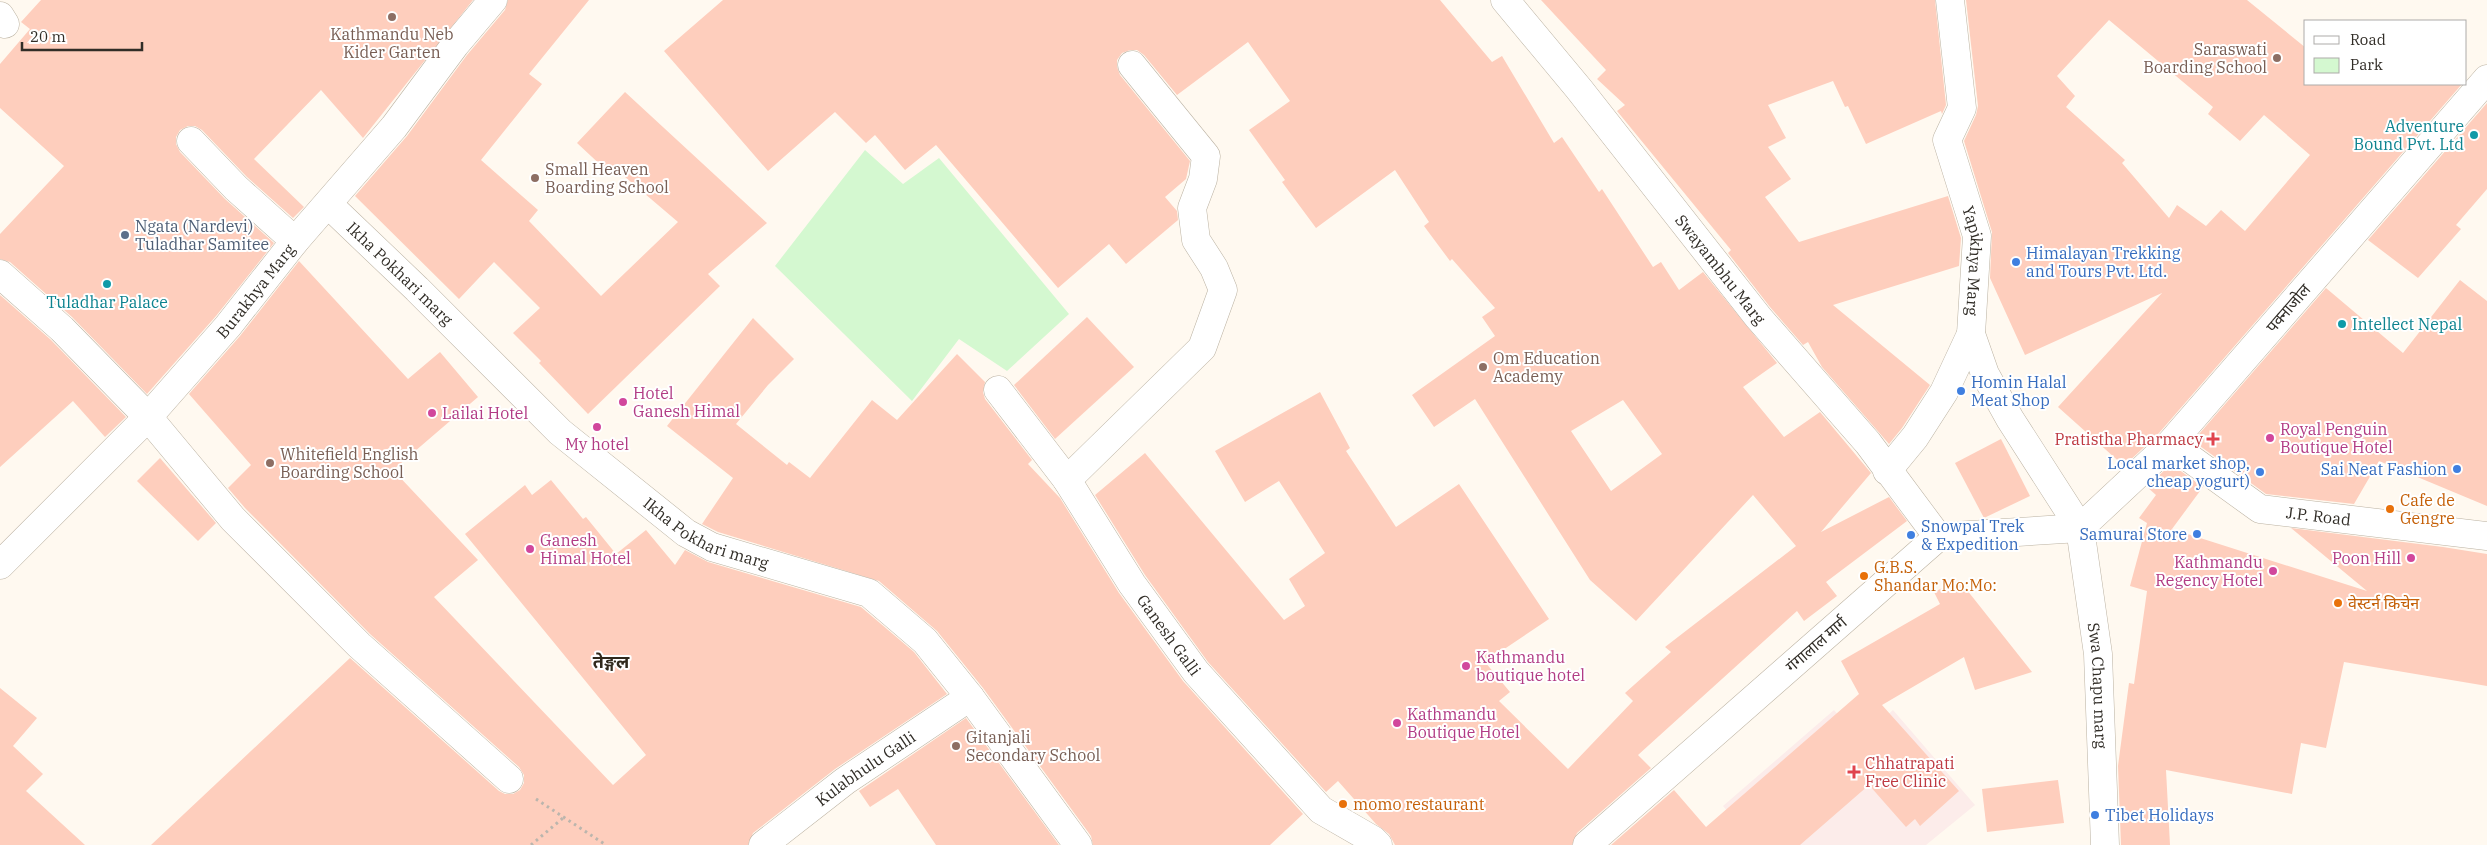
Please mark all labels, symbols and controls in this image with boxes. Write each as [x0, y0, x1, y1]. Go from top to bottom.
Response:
marker: Kathmandu Neb Kider Garten [386, 11, 398, 23]
scale bar [22, 20, 142, 52]
legend [2304, 20, 2467, 85]
place label: Kathmandu Neb Kider Garten [330, 24, 454, 62]
text: 20 m [30, 27, 66, 46]
text: Road [2350, 30, 2386, 49]
place label: Saraswati Boarding School [2143, 39, 2267, 77]
marker: Saraswati Boarding School [2271, 52, 2283, 64]
text: Park [2350, 55, 2383, 74]
place label: Adventure Bound Pvt. Ltd [2353, 116, 2464, 154]
marker: Adventure Bound Pvt. Ltd [2468, 129, 2480, 141]
place label: Small Heaven Boarding School [545, 159, 669, 197]
marker: Small Heaven Boarding School [529, 172, 541, 184]
street label: Yapikhya Marg [1958, 203, 1987, 317]
street label: Swayambhu Marg [1671, 210, 1770, 329]
place label: Ngata (Nardevi) Tuladhar Samitee [135, 216, 269, 254]
street label: Ikha Pokhari marg [343, 218, 457, 329]
marker: Ngata (Nardevi) Tuladhar Samitee [119, 229, 131, 241]
street label: Burakhya Marg [212, 240, 299, 342]
place label: Himalayan Trekking and Tours Pvt. Ltd. [2026, 243, 2181, 281]
marker: Himalayan Trekking and Tours Pvt. Ltd. [2010, 256, 2022, 268]
marker: Tuladhar Palace [101, 278, 113, 290]
street label: पक्नाजोल [2262, 279, 2315, 336]
place label: Tuladhar Palace [46, 292, 168, 312]
place label: Intellect Nepal [2352, 314, 2462, 334]
marker: Intellect Nepal [2336, 318, 2348, 330]
place label: Om Education Academy [1493, 348, 1600, 386]
marker: Om Education Academy [1477, 361, 1489, 373]
place label: Homin Halal Meat Shop [1971, 372, 2067, 410]
place label: Hotel Ganesh Himal [633, 383, 740, 421]
marker: Homin Halal Meat Shop [1955, 385, 1967, 397]
marker: Hotel Ganesh Himal [617, 396, 629, 408]
place label: Lailai Hotel [442, 403, 528, 423]
marker: Lailai Hotel [426, 407, 438, 419]
place label: Royal Penguin Boutique Hotel [2280, 419, 2393, 457]
marker: My hotel [591, 421, 603, 433]
place label: Pratistha Pharmacy [2054, 429, 2203, 449]
marker: Royal Penguin Boutique Hotel [2264, 432, 2276, 444]
marker: Pratistha Pharmacy [2207, 433, 2219, 445]
place label: My hotel [565, 434, 629, 454]
place label: Whitefield English Boarding School [280, 444, 419, 482]
place label: Local market shop, cheap yogurt) [2107, 453, 2250, 491]
marker: Whitefield English Boarding School [264, 457, 276, 469]
place label: Sai Neat Fashion [2321, 459, 2447, 479]
marker: Sai Neat Fashion [2451, 463, 2463, 475]
marker: Local market shop, cheap yogurt) [2254, 466, 2266, 478]
place label: Cafe de Gengre [2400, 490, 2455, 528]
street label: Ikha Pokhari marg [639, 493, 771, 573]
street label: J.P. Road [2285, 502, 2352, 530]
marker: Cafe de Gengre [2384, 503, 2396, 515]
place label: Snowpal Trek & Expedition [1921, 516, 2025, 554]
place label: Samurai Store [2079, 524, 2187, 544]
marker: Samurai Store [2191, 528, 2203, 540]
marker: Snowpal Trek & Expedition [1905, 529, 1917, 541]
place label: Ganesh Himal Hotel [540, 530, 631, 568]
marker: Ganesh Himal Hotel [524, 543, 536, 555]
place label: Poon Hill [2332, 548, 2401, 568]
place label: Kathmandu Regency Hotel [2155, 552, 2263, 590]
marker: Poon Hill [2405, 552, 2417, 564]
place label: G.B.S. Shandar Mo:Mo: [1874, 557, 1997, 595]
marker: Kathmandu Regency Hotel [2267, 565, 2279, 577]
marker: G.B.S. Shandar Mo:Mo: [1858, 570, 1870, 582]
street label: Ganesh Galli [1133, 590, 1205, 680]
place label: वेस्टर्न किचेन [2348, 593, 2420, 613]
marker: वेस्टर्न किचेन [2332, 597, 2344, 609]
street label: गंगालाल मार्ग [1781, 611, 1851, 676]
street label: Swa Chapu marg [2084, 621, 2111, 749]
place label: Kathmandu boutique hotel [1476, 647, 1585, 685]
district label: तेङ्गल [593, 650, 630, 673]
marker: Kathmandu boutique hotel [1460, 660, 1472, 672]
place label: Kathmandu Boutique Hotel [1407, 704, 1520, 742]
marker: Kathmandu Boutique Hotel [1391, 717, 1403, 729]
street label: Kulabhulu Galli [812, 727, 919, 810]
place label: Gitanjali Secondary School [966, 727, 1100, 765]
marker: Gitanjali Secondary School [950, 740, 962, 752]
place label: Chhatrapati Free Clinic [1865, 753, 1955, 791]
marker: Chhatrapati Free Clinic [1847, 765, 1861, 779]
place label: momo restaurant [1353, 794, 1485, 814]
marker: momo restaurant [1337, 798, 1349, 810]
place label: Tibet Holidays [2105, 805, 2214, 825]
marker: Tibet Holidays [2089, 809, 2101, 821]

